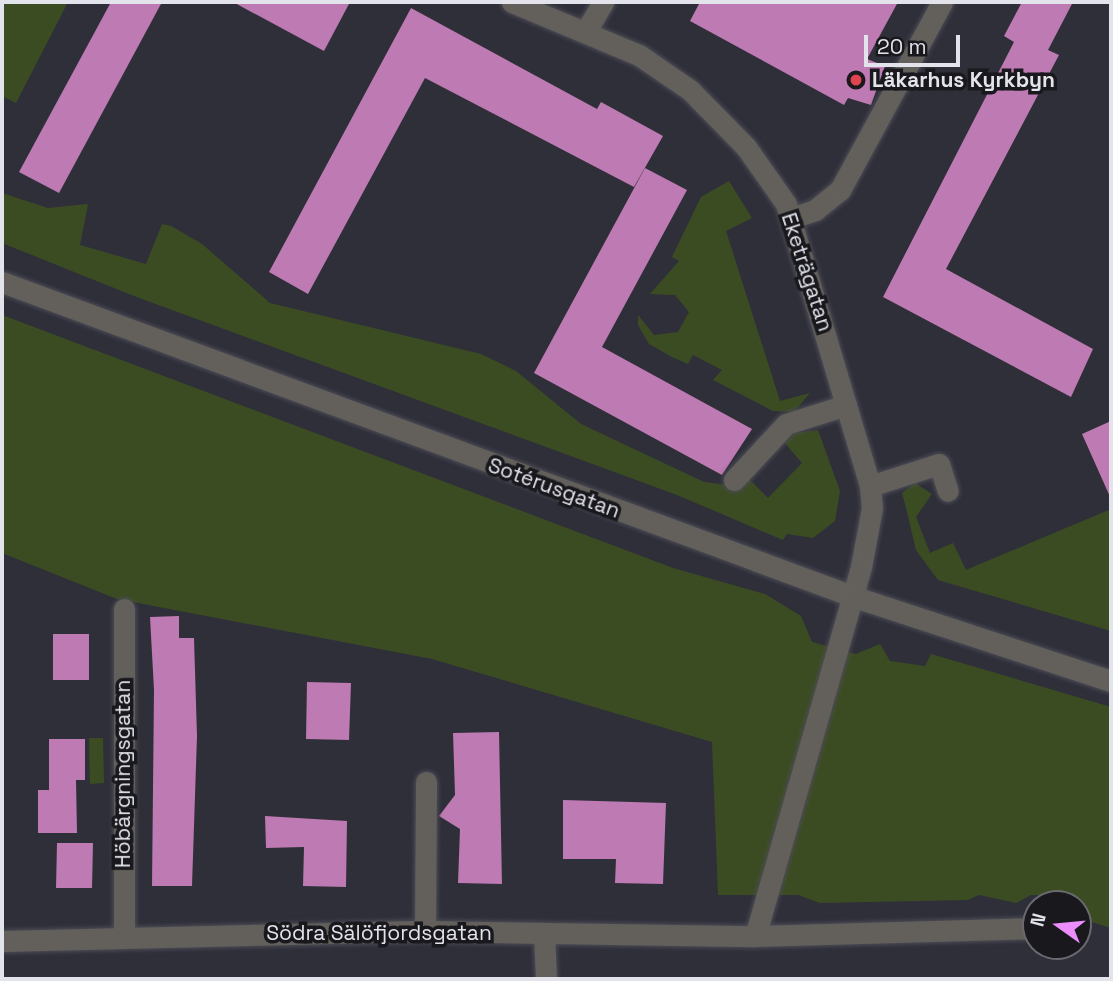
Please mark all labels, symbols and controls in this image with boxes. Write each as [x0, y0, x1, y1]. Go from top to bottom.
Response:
scale bar [868, 21, 964, 65]
text: 20 m [877, 33, 927, 60]
place label: Läkarhus Kyrkbyn [872, 67, 1055, 93]
marker: Läkarhus Kyrkbyn [846, 70, 866, 90]
street label: Eketrägatan [776, 210, 838, 334]
street label: Sotérusgatan [485, 452, 623, 524]
street label: Höbärgningsgatan [110, 680, 136, 868]
north arrow [1022, 890, 1092, 960]
text: N [1024, 911, 1052, 929]
street label: Södra Sälöfjordsgatan [266, 920, 492, 946]

